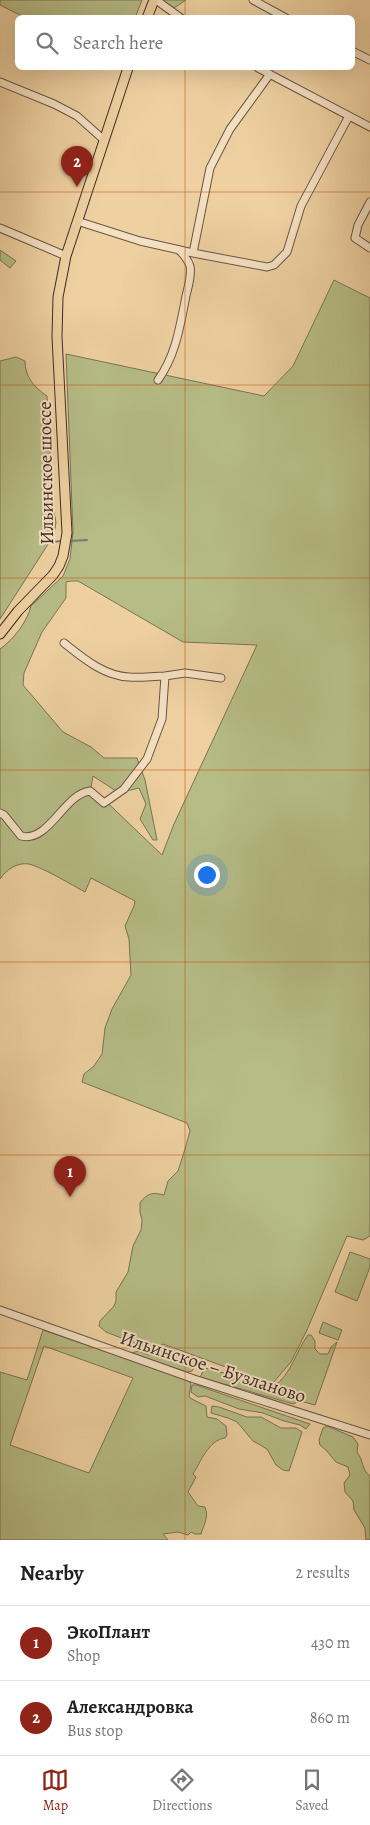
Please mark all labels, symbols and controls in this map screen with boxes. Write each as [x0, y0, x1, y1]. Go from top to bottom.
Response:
search box [15, 15, 355, 70]
icon: search [33, 29, 61, 57]
text: Search here [73, 30, 163, 56]
pin: 2 [61, 146, 93, 187]
street label: Ильинское шоссе [32, 401, 60, 545]
your location [194, 862, 220, 888]
pin: 1 [54, 1156, 86, 1197]
street label: Ильинское – Бузланово [117, 1325, 309, 1409]
text: Nearby [20, 1559, 83, 1587]
text: 2 results [295, 1562, 350, 1584]
text: ЭкоПлант [67, 1619, 150, 1645]
text: 1 [33, 1632, 39, 1654]
text: 430 m [311, 1632, 350, 1654]
text: Shop [67, 1645, 100, 1667]
text: Александровка [67, 1694, 194, 1720]
text: 2 [32, 1707, 40, 1729]
text: 860 m [310, 1707, 350, 1729]
text: Bus stop [67, 1720, 123, 1742]
tab: Map [41, 1766, 69, 1815]
tab: Directions [152, 1766, 212, 1815]
tab: Saved [295, 1766, 329, 1815]

